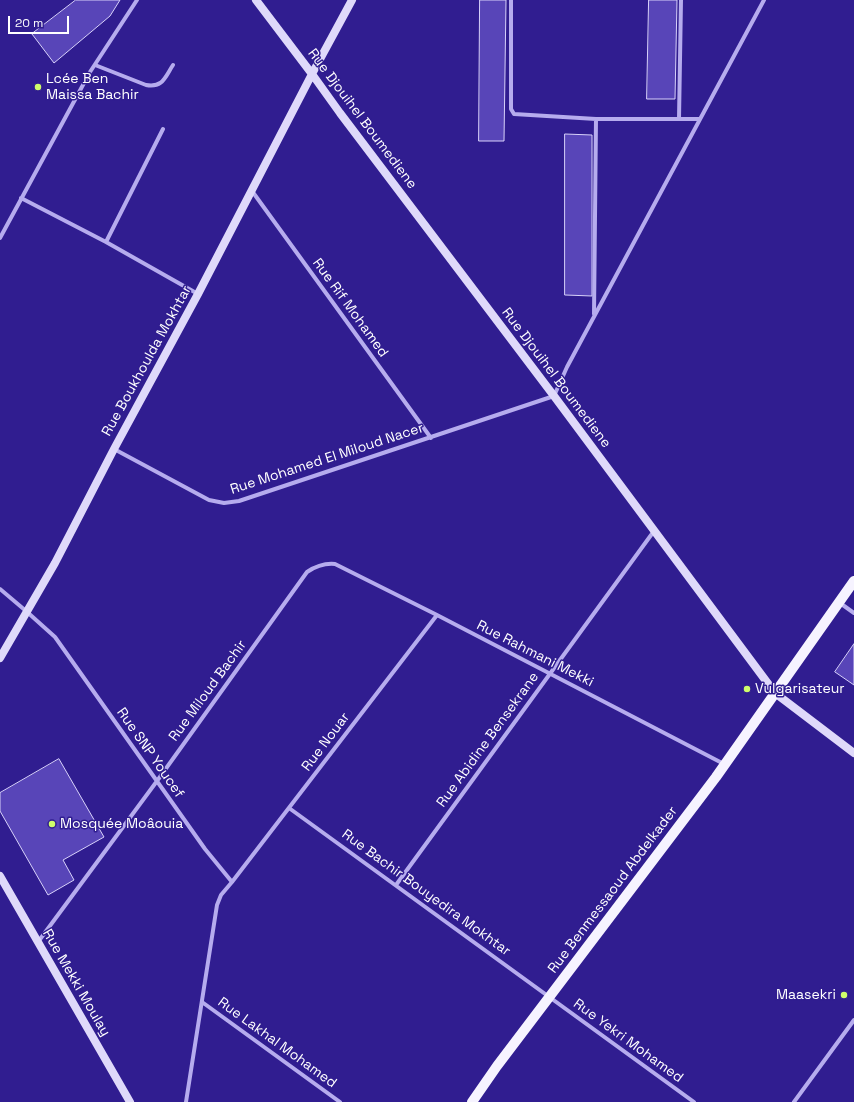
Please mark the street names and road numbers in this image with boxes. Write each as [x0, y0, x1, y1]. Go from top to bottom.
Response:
street label: Rue Djouihel Boumediene [304, 46, 420, 192]
street label: Rue Rif Mohamed [309, 255, 391, 361]
street label: Rue Boukhoulda Mokhtar [99, 283, 195, 439]
street label: Rue Djouihel Boumediene [498, 305, 614, 451]
street label: Rue Mohamed El Miloud Nacer [228, 420, 426, 498]
street label: Rue Rahmani Mekki [474, 617, 596, 691]
street label: Rue Miloud Bachir [166, 637, 250, 745]
street label: Rue Abidine Bensekrane [433, 669, 543, 811]
street label: Rue SNP Youcef [113, 705, 187, 801]
street label: Rue Nouar [298, 709, 354, 775]
street label: Rue Benmessaoud Abdelkader [545, 803, 681, 977]
street label: Rue Bachir Bouyedira Mokhtar [338, 826, 514, 960]
street label: Rue Mekki Moulay [38, 926, 114, 1040]
street label: Rue Lakhal Mohamed [214, 994, 340, 1092]
street label: Rue Yekri Mohamed [570, 996, 686, 1086]

